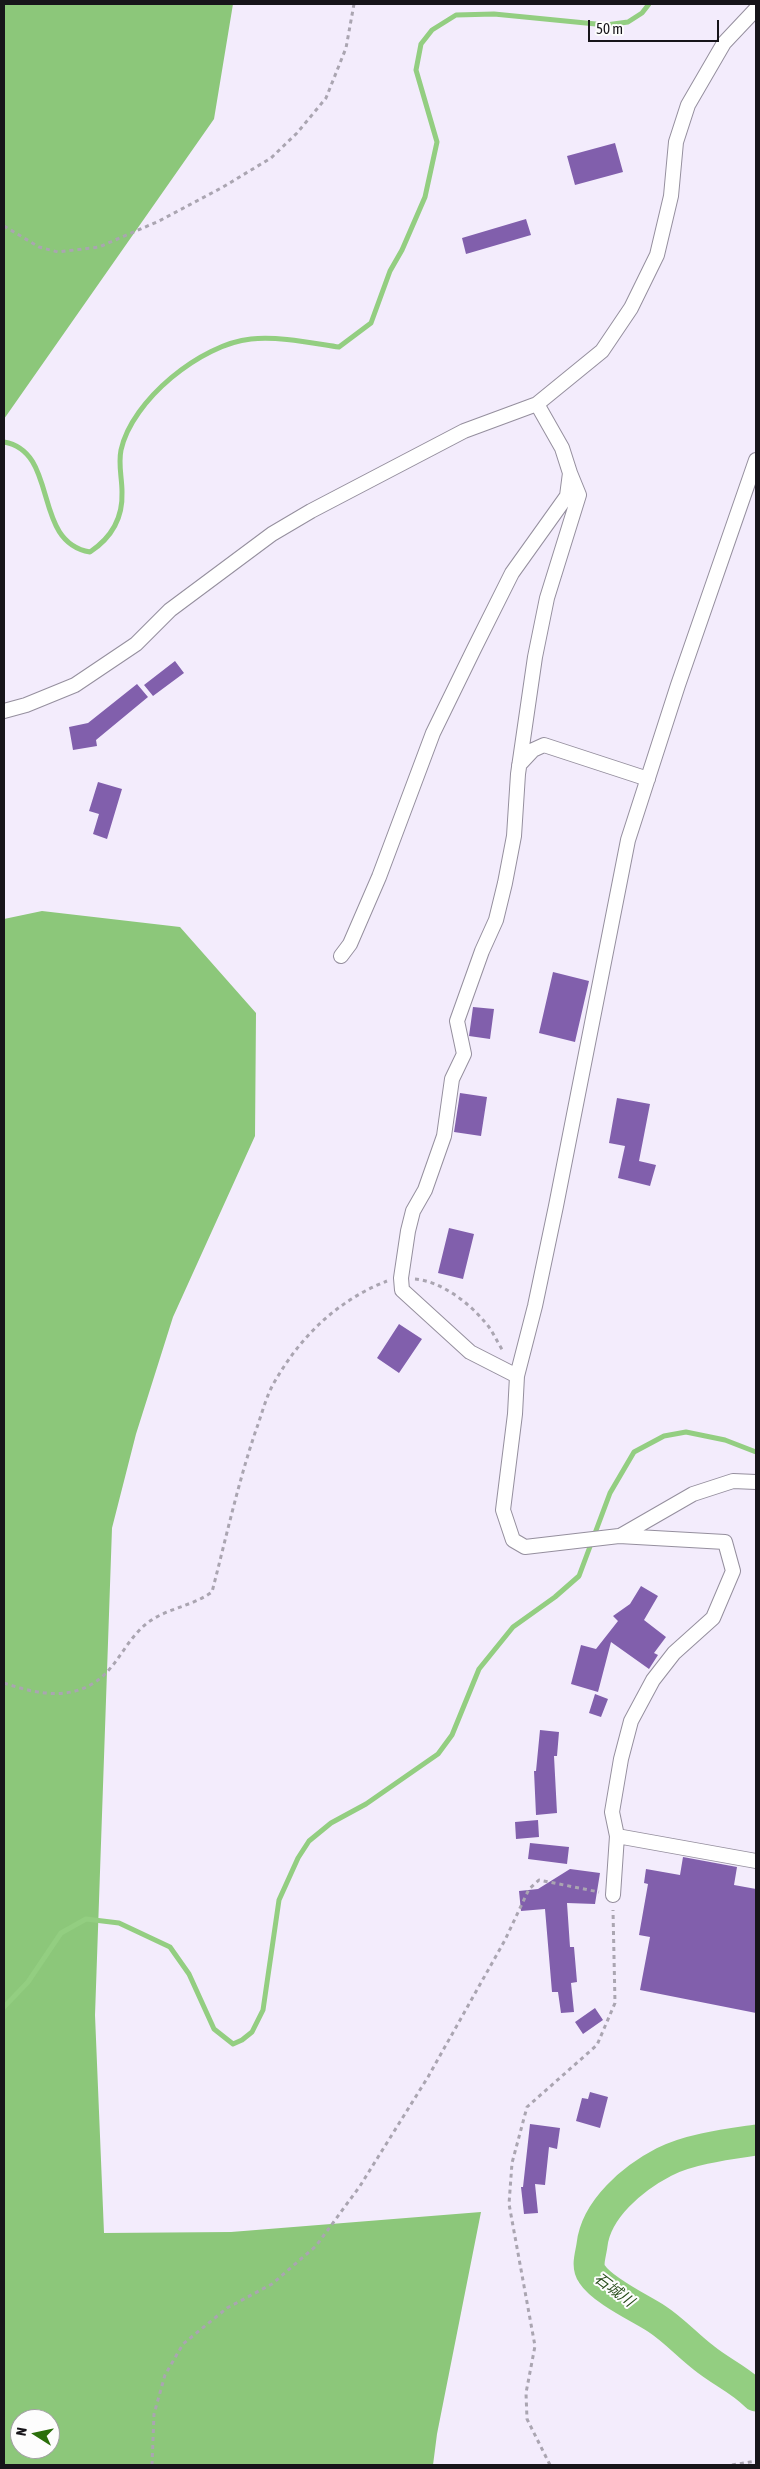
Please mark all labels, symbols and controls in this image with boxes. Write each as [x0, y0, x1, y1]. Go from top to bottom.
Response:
scale bar [590, 10, 721, 42]
text: 50 m [596, 20, 623, 37]
water label: 石城川 [591, 2269, 637, 2311]
north arrow [10, 2409, 60, 2459]
text: N [13, 2426, 30, 2437]

